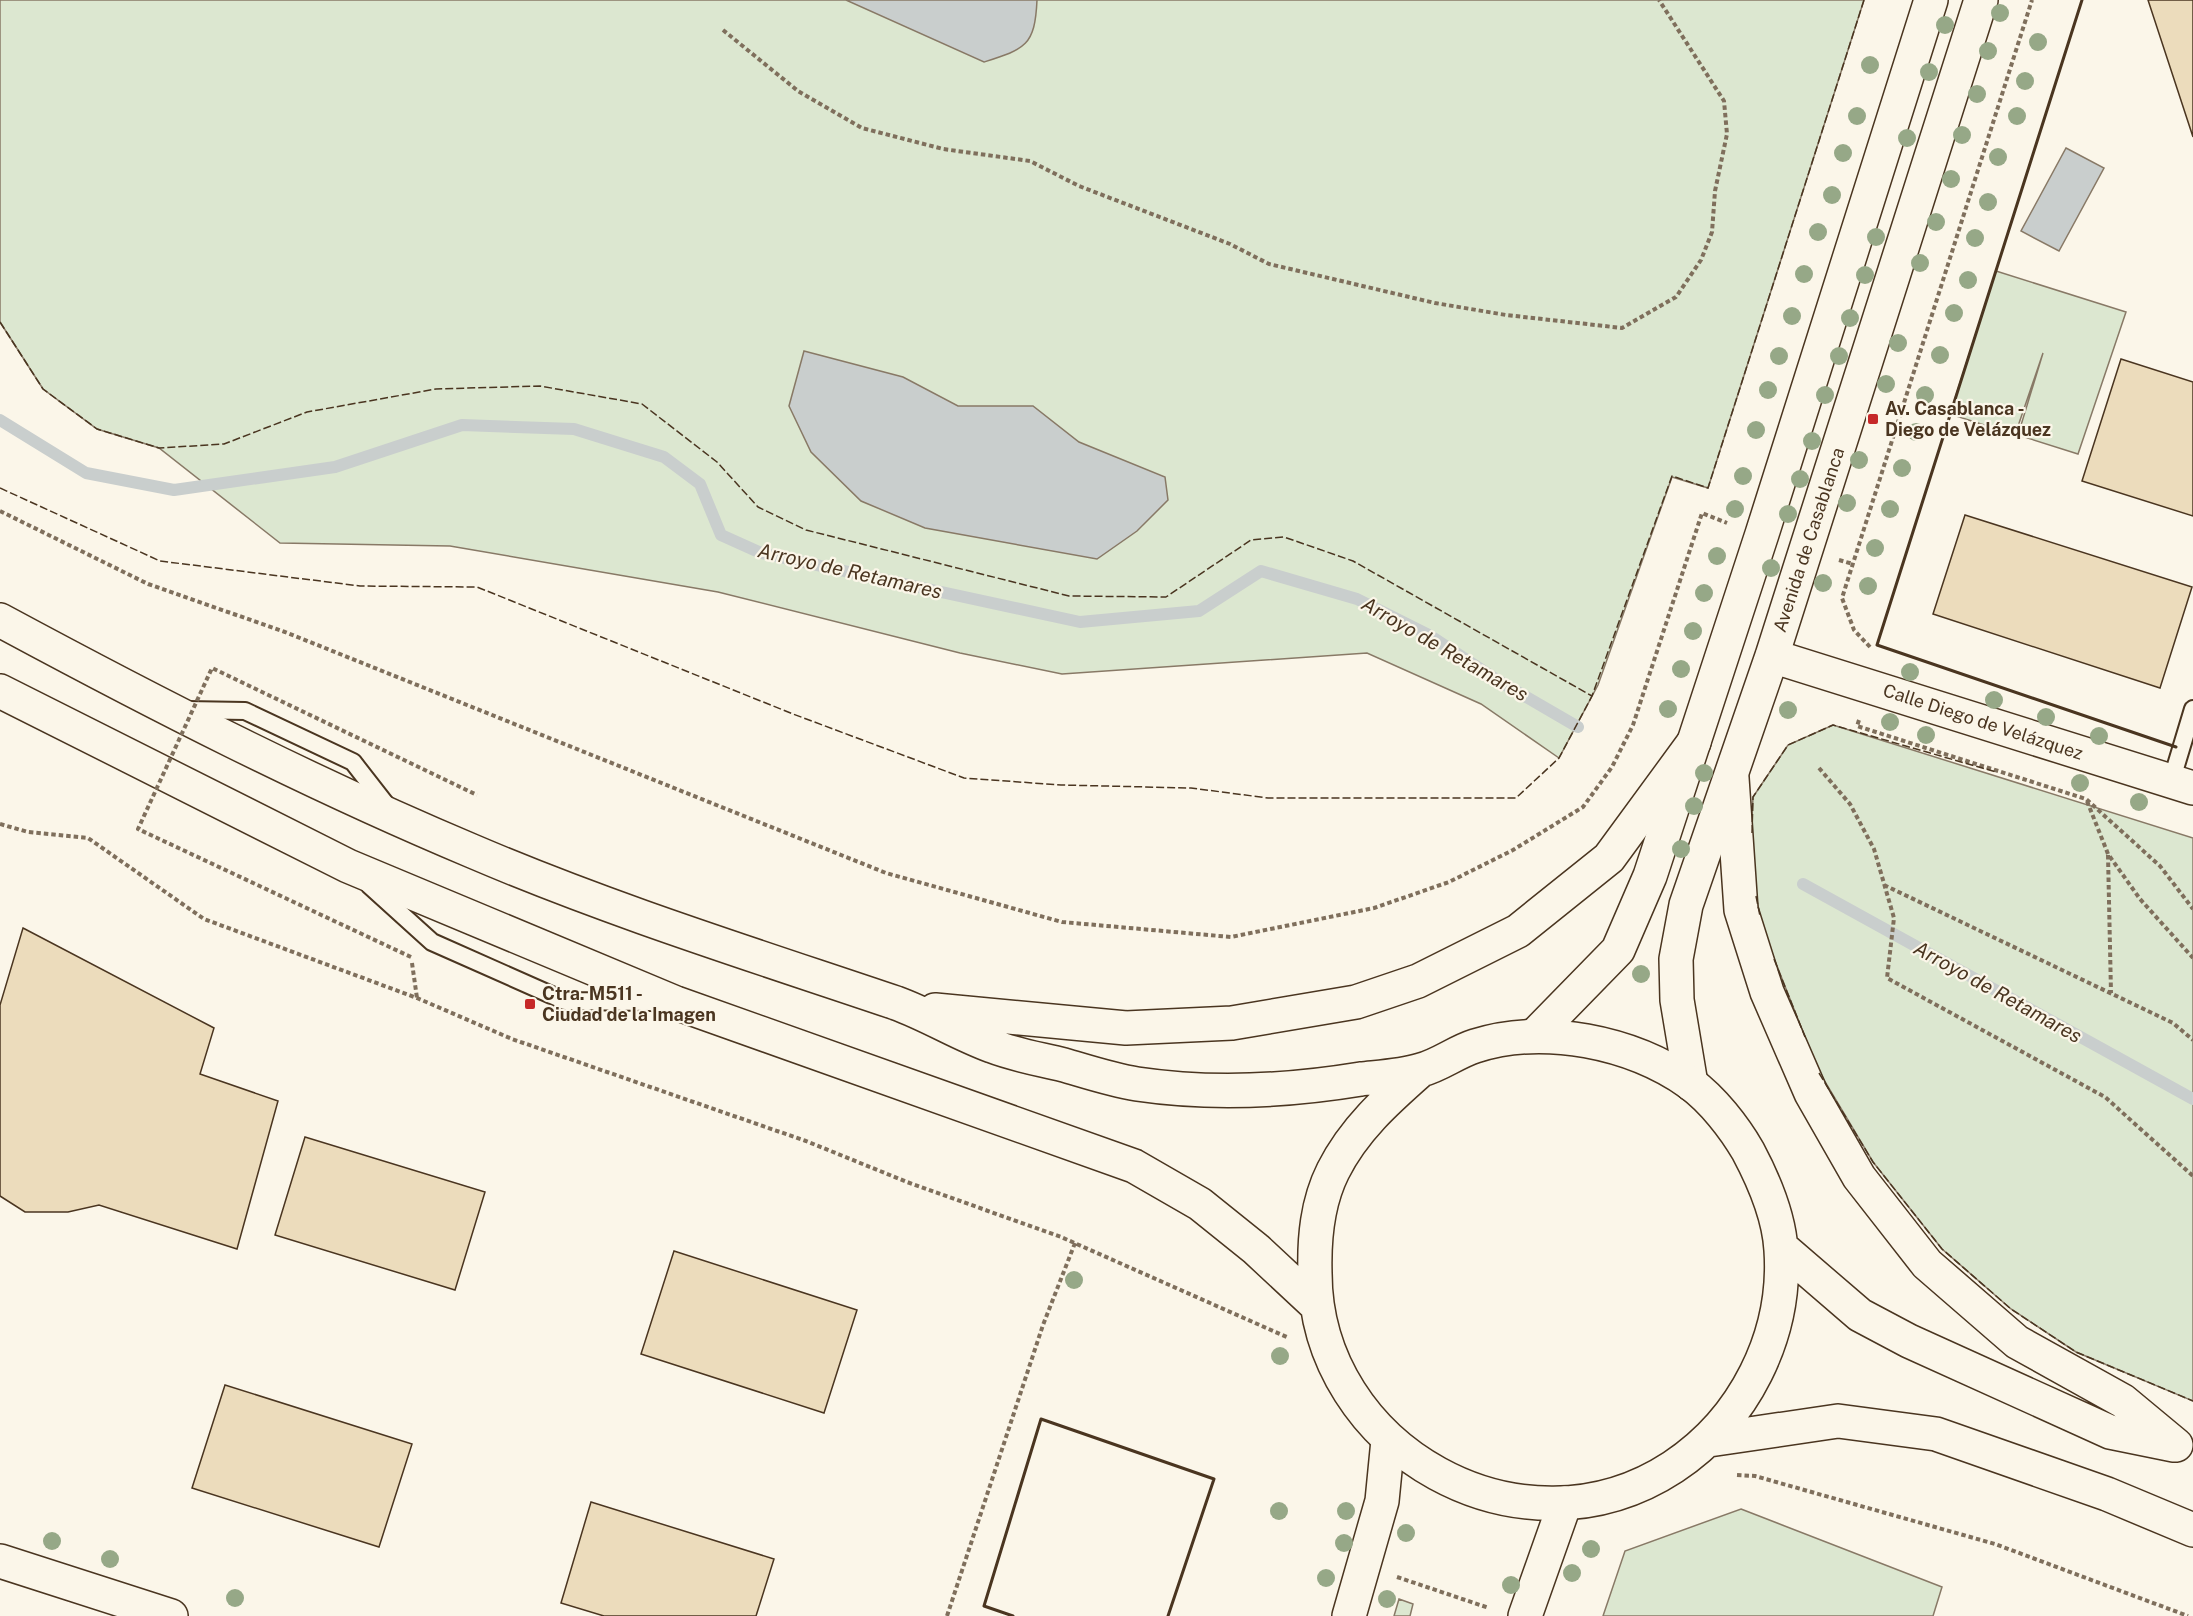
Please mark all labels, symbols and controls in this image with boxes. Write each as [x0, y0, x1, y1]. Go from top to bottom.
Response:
place label: Av. Casablanca - Diego de Velázquez [1885, 398, 2051, 440]
marker: Av. Casablanca - Diego de Velázquez [1866, 412, 1880, 426]
street label: Avenida de Casablanca [1769, 445, 1848, 635]
water label: Arroyo de Retamares [756, 538, 945, 604]
water label: Arroyo de Retamares [1358, 592, 1533, 707]
street label: Calle Diego de Velázquez [1881, 679, 2086, 764]
water label: Arroyo de Retamares [1910, 936, 2086, 1048]
place label: Ctra. M511 - Ciudad de la Imagen [542, 983, 716, 1025]
marker: Ctra. M511 - Ciudad de la Imagen [523, 997, 537, 1011]

